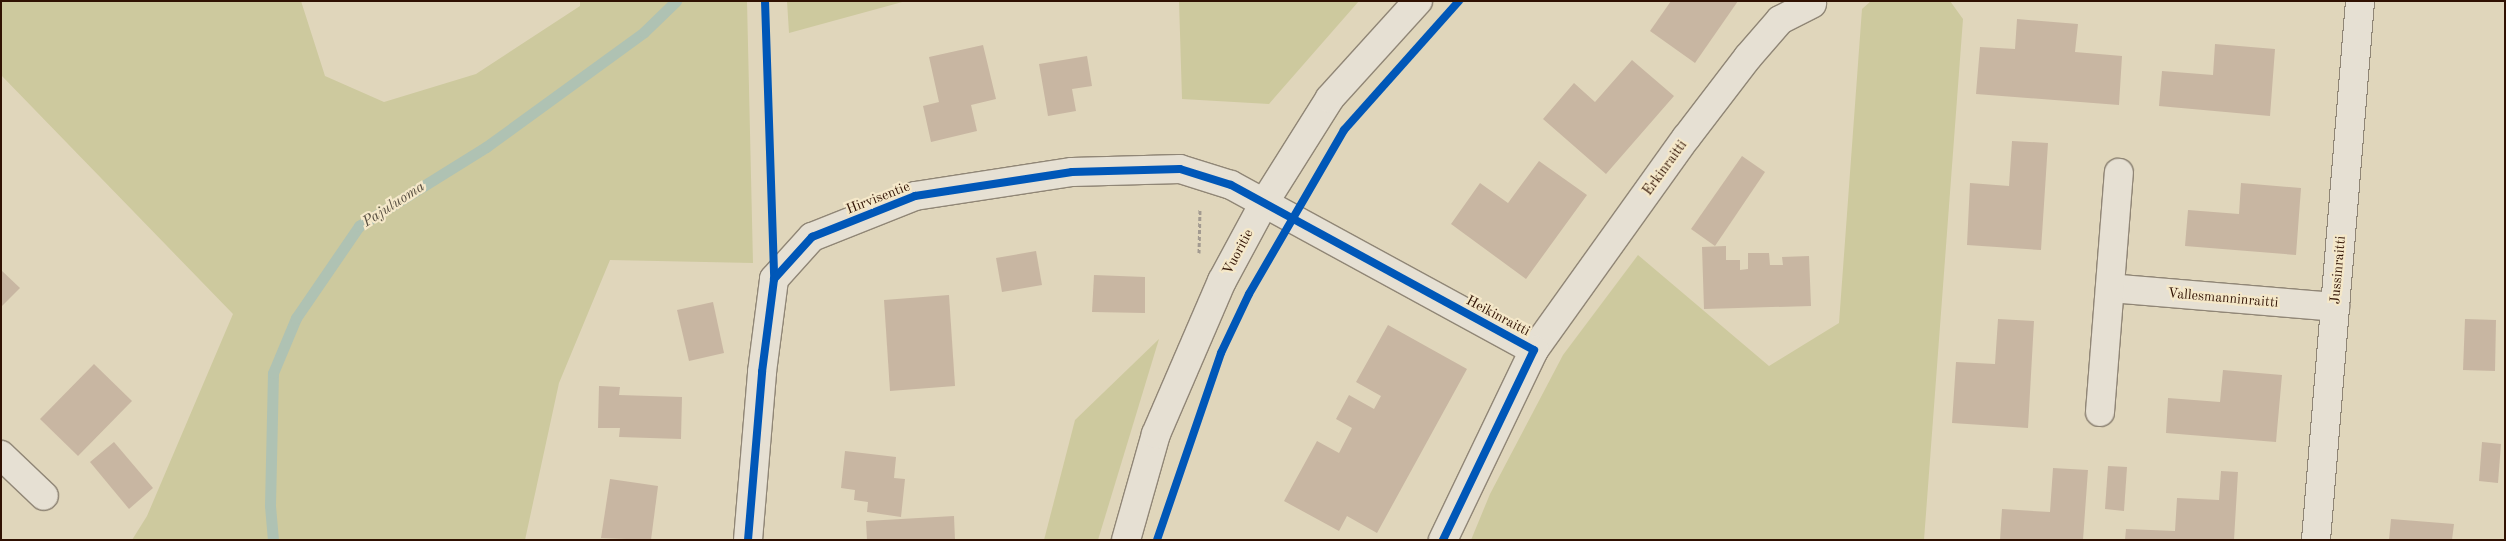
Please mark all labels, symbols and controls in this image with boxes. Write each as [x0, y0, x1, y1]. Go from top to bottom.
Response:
street label: Erkinraitti [1639, 137, 1691, 199]
water label: Pajuluoma [359, 178, 429, 232]
street label: Hirvisentie [844, 178, 912, 218]
street label: Vuoritie [1219, 226, 1257, 278]
street label: Jussinraitti [2327, 235, 2349, 305]
street label: Vallesmanninraitti [2167, 285, 2279, 311]
street label: Heikinraitti [1463, 292, 1533, 340]

